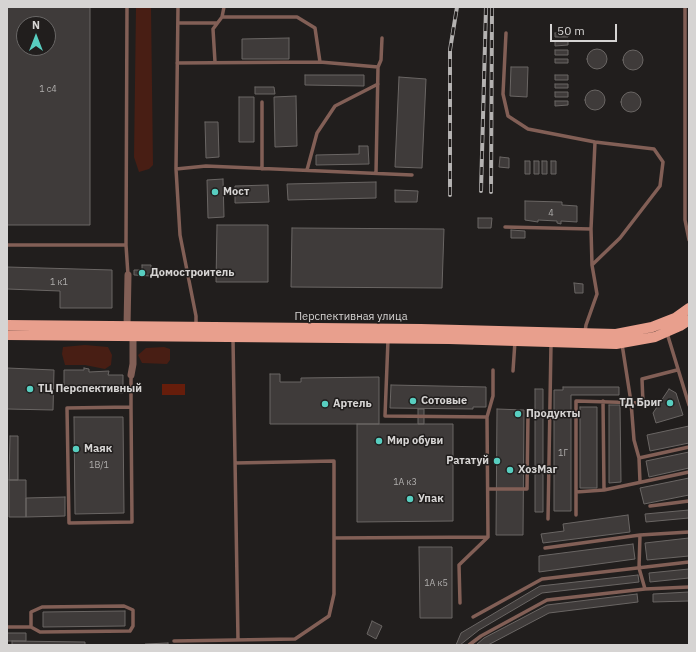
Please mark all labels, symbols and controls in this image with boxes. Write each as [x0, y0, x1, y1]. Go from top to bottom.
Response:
north arrow [16, 16, 56, 56]
scale bar [552, 16, 619, 42]
text: N [32, 18, 40, 32]
text: 50 m [557, 23, 585, 38]
house number: 1 с4 [39, 84, 57, 94]
place label: Мост [223, 185, 249, 199]
marker: Мост [210, 187, 220, 197]
house number: 4 [548, 208, 554, 218]
place label: Домостроитель [150, 266, 234, 280]
marker: Домостроитель [137, 268, 147, 278]
house number: 1 к1 [50, 277, 68, 287]
street label: Перспективная улица [294, 310, 408, 324]
place label: ТЦ Перспективный [38, 382, 142, 396]
marker: ТЦ Перспективный [25, 384, 35, 394]
place label: Сотовые [421, 394, 467, 408]
marker: Сотовые [408, 396, 418, 406]
place label: ТД Бриг [619, 396, 662, 410]
place label: Артель [333, 397, 372, 411]
marker: ТД Бриг [665, 398, 675, 408]
marker: Артель [320, 399, 330, 409]
place label: Продукты [526, 407, 580, 421]
marker: Продукты [513, 409, 523, 419]
place label: Мир обуви [387, 434, 443, 448]
marker: Мир обуви [374, 436, 384, 446]
place label: Маяк [84, 442, 112, 456]
marker: Маяк [71, 444, 81, 454]
house number: 1Г [558, 448, 568, 458]
place label: Рататуй [446, 454, 489, 468]
marker: Рататуй [492, 456, 502, 466]
house number: 1В/1 [89, 460, 109, 470]
place label: ХозМаг [518, 463, 557, 477]
marker: ХозМаг [505, 465, 515, 475]
house number: 1А к3 [393, 477, 417, 487]
place label: Упак [418, 492, 444, 506]
marker: Упак [405, 494, 415, 504]
house number: 1А к5 [424, 578, 448, 588]

